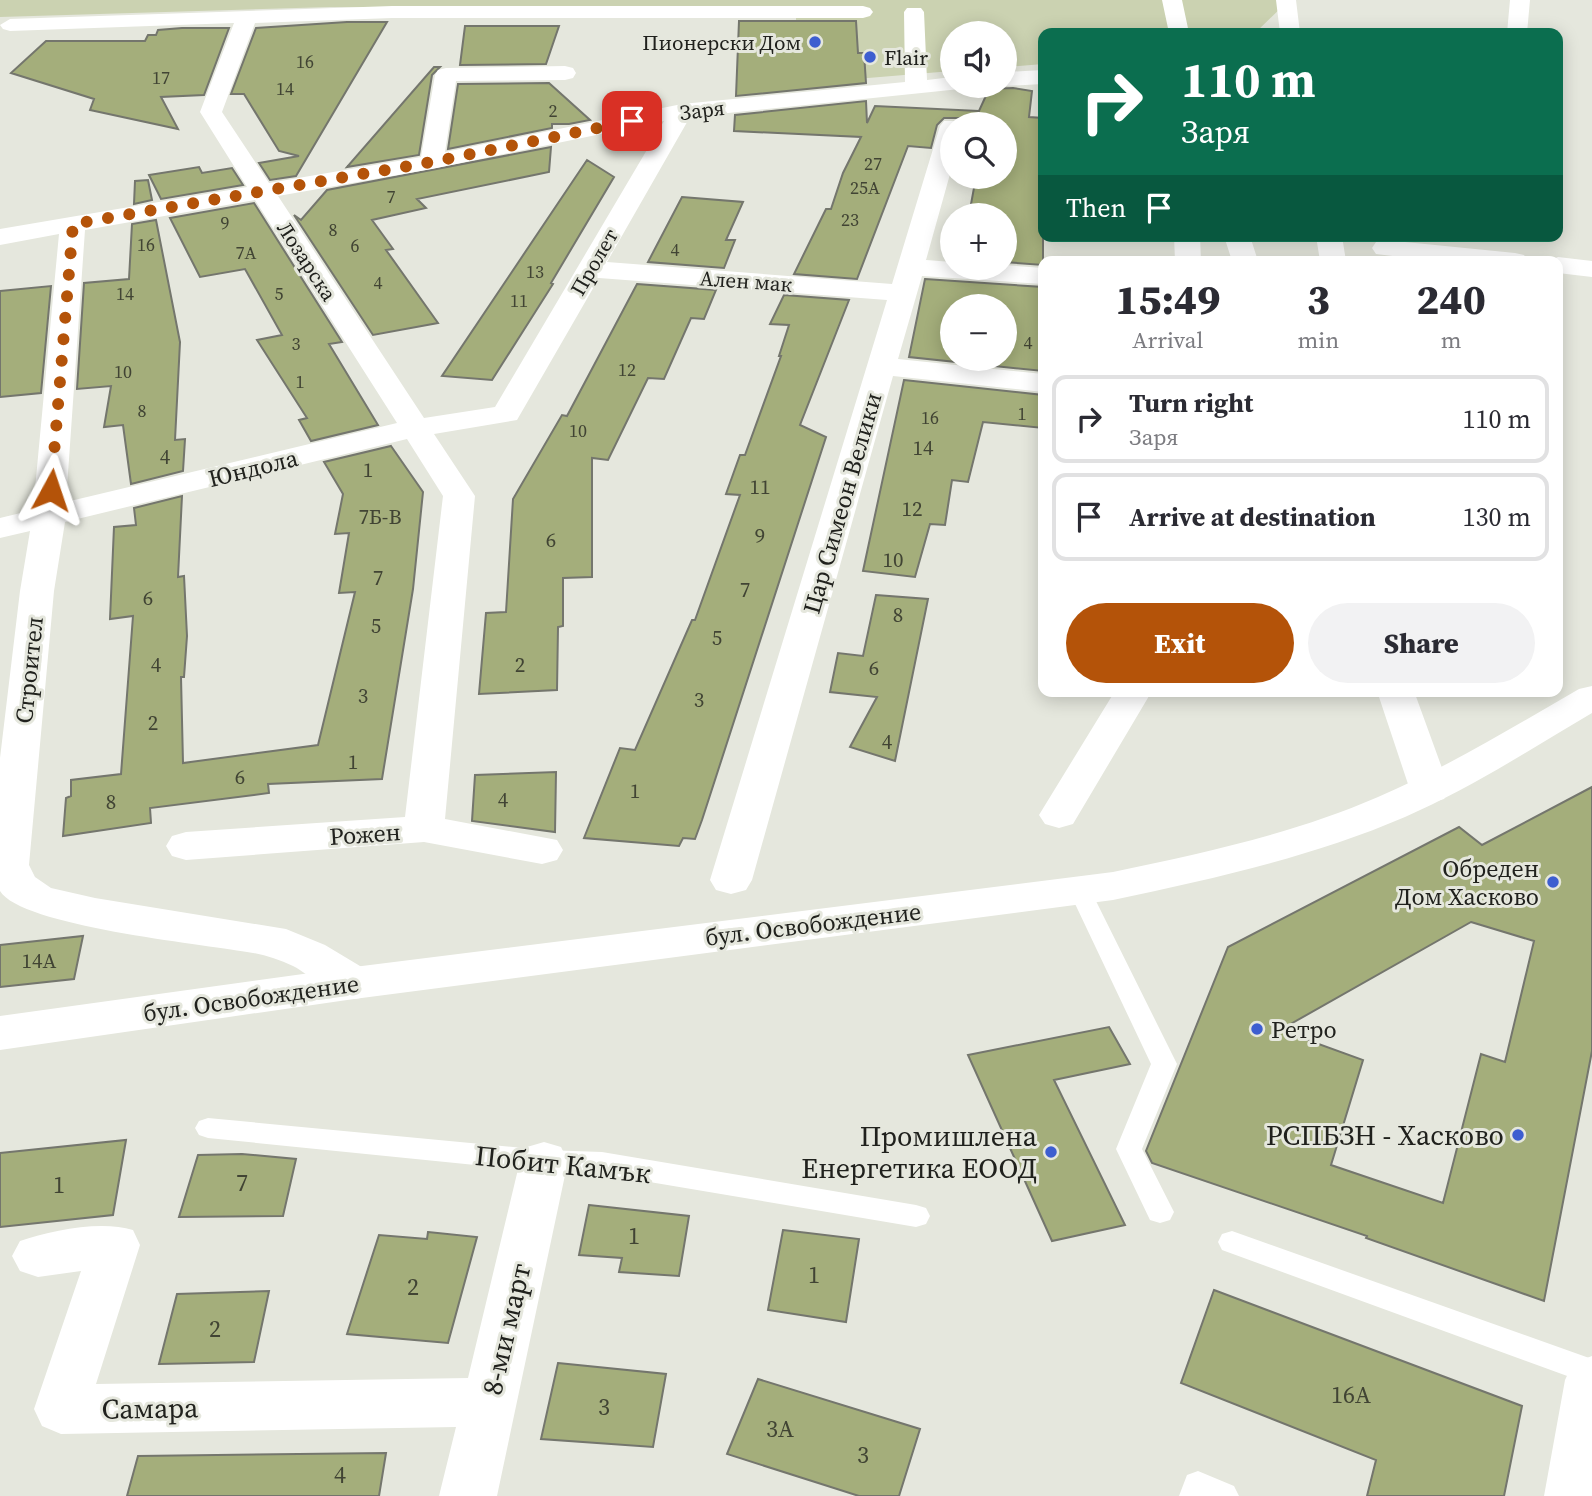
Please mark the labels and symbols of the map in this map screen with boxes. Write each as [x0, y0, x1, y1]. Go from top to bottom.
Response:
place label: Пионерски Дом [642, 28, 801, 57]
marker: Пионерски Дом [807, 34, 823, 50]
place label: Flair [884, 43, 928, 72]
house number: 16 [296, 49, 314, 74]
marker: Flair [862, 49, 878, 65]
house number: 17 [152, 65, 170, 90]
house number: 14 [276, 76, 294, 101]
pin [602, 91, 662, 151]
street label: Заря [678, 93, 726, 127]
house number: 2 [549, 98, 558, 123]
house number: 27 [864, 151, 882, 176]
house number: 25А [850, 175, 880, 200]
house number: 7 [387, 184, 396, 209]
house number: 23 [841, 207, 859, 232]
house number: 9 [221, 210, 230, 235]
street label: Лозарска [270, 216, 344, 307]
house number: 8 [329, 217, 338, 242]
street label: Пролет [563, 223, 625, 301]
house number: 16 [137, 232, 155, 257]
house number: 6 [351, 233, 360, 258]
house number: 4 [671, 237, 680, 262]
house number: 7А [236, 240, 257, 265]
house number: 13 [526, 259, 544, 284]
street label: Ален мак [699, 263, 794, 299]
house number: 4 [374, 270, 383, 295]
house number: 14 [116, 281, 134, 306]
house number: 5 [275, 281, 284, 306]
house number: 11 [510, 288, 528, 313]
house number: 4 [1024, 330, 1033, 355]
house number: 3 [292, 331, 301, 356]
house number: 12 [618, 357, 636, 382]
house number: 10 [114, 359, 132, 384]
house number: 1 [296, 369, 305, 394]
street label: Цар Симеон Велики [795, 389, 889, 617]
house number: 8 [138, 398, 147, 423]
house number: 1 [1018, 401, 1027, 426]
house number: 16 [921, 405, 939, 430]
house number: 10 [569, 418, 587, 443]
house number: 14 [913, 433, 934, 462]
street label: Юндола [205, 441, 302, 495]
house number: 4 [160, 442, 171, 471]
position arrow [14, 453, 88, 527]
house number: 1 [363, 455, 373, 484]
house number: 11 [750, 472, 771, 501]
house number: 12 [902, 494, 923, 523]
house number: 7Б-В [358, 502, 402, 531]
house number: 9 [755, 521, 765, 550]
house number: 6 [546, 525, 556, 554]
house number: 10 [883, 545, 904, 574]
house number: 7 [373, 563, 383, 592]
house number: 7 [740, 575, 750, 604]
house number: 6 [143, 583, 153, 612]
house number: 8 [893, 600, 903, 629]
house number: 5 [371, 611, 381, 640]
street label: Строител [7, 615, 51, 725]
house number: 5 [712, 623, 722, 652]
house number: 4 [151, 650, 162, 679]
house number: 2 [515, 650, 525, 679]
house number: 6 [869, 653, 879, 682]
house number: 3 [358, 681, 368, 710]
house number: 3 [694, 685, 704, 714]
house number: 2 [148, 708, 158, 737]
house number: 4 [882, 727, 893, 756]
house number: 1 [348, 747, 358, 776]
house number: 6 [235, 762, 245, 791]
house number: 1 [630, 776, 640, 805]
house number: 4 [498, 785, 509, 814]
house number: 8 [106, 787, 116, 816]
street label: Рожен [328, 815, 402, 853]
place label: Обреден Дом Хасково [1395, 852, 1539, 913]
marker: Обреден Дом Хасково [1545, 874, 1561, 890]
street label: бул. Освобождение [703, 894, 923, 954]
house number: 14А [22, 946, 57, 975]
street label: бул. Освобождение [141, 967, 361, 1029]
place label: Ретро [1271, 1013, 1337, 1046]
marker: Ретро [1249, 1021, 1265, 1037]
place label: РСПБЗН - Хасково [1266, 1116, 1504, 1154]
place label: Промишлена Енергетика ЕООД [801, 1117, 1038, 1187]
marker: РСПБЗН - Хасково [1510, 1127, 1526, 1143]
street label: Побит Камък [473, 1136, 653, 1192]
marker: Промишлена Енергетика ЕООД [1043, 1144, 1059, 1160]
house number: 7 [236, 1166, 248, 1199]
house number: 1 [53, 1168, 65, 1201]
house number: 1 [628, 1219, 640, 1252]
house number: 1 [808, 1258, 820, 1291]
street label: 8-ми март [472, 1259, 540, 1398]
house number: 2 [407, 1270, 419, 1303]
house number: 2 [209, 1312, 221, 1345]
house number: 16А [1331, 1378, 1371, 1411]
street label: Самара [101, 1388, 199, 1428]
house number: 3 [598, 1390, 610, 1423]
house number: 3А [766, 1412, 794, 1445]
house number: 3 [857, 1438, 869, 1471]
house number: 4 [334, 1458, 346, 1491]

